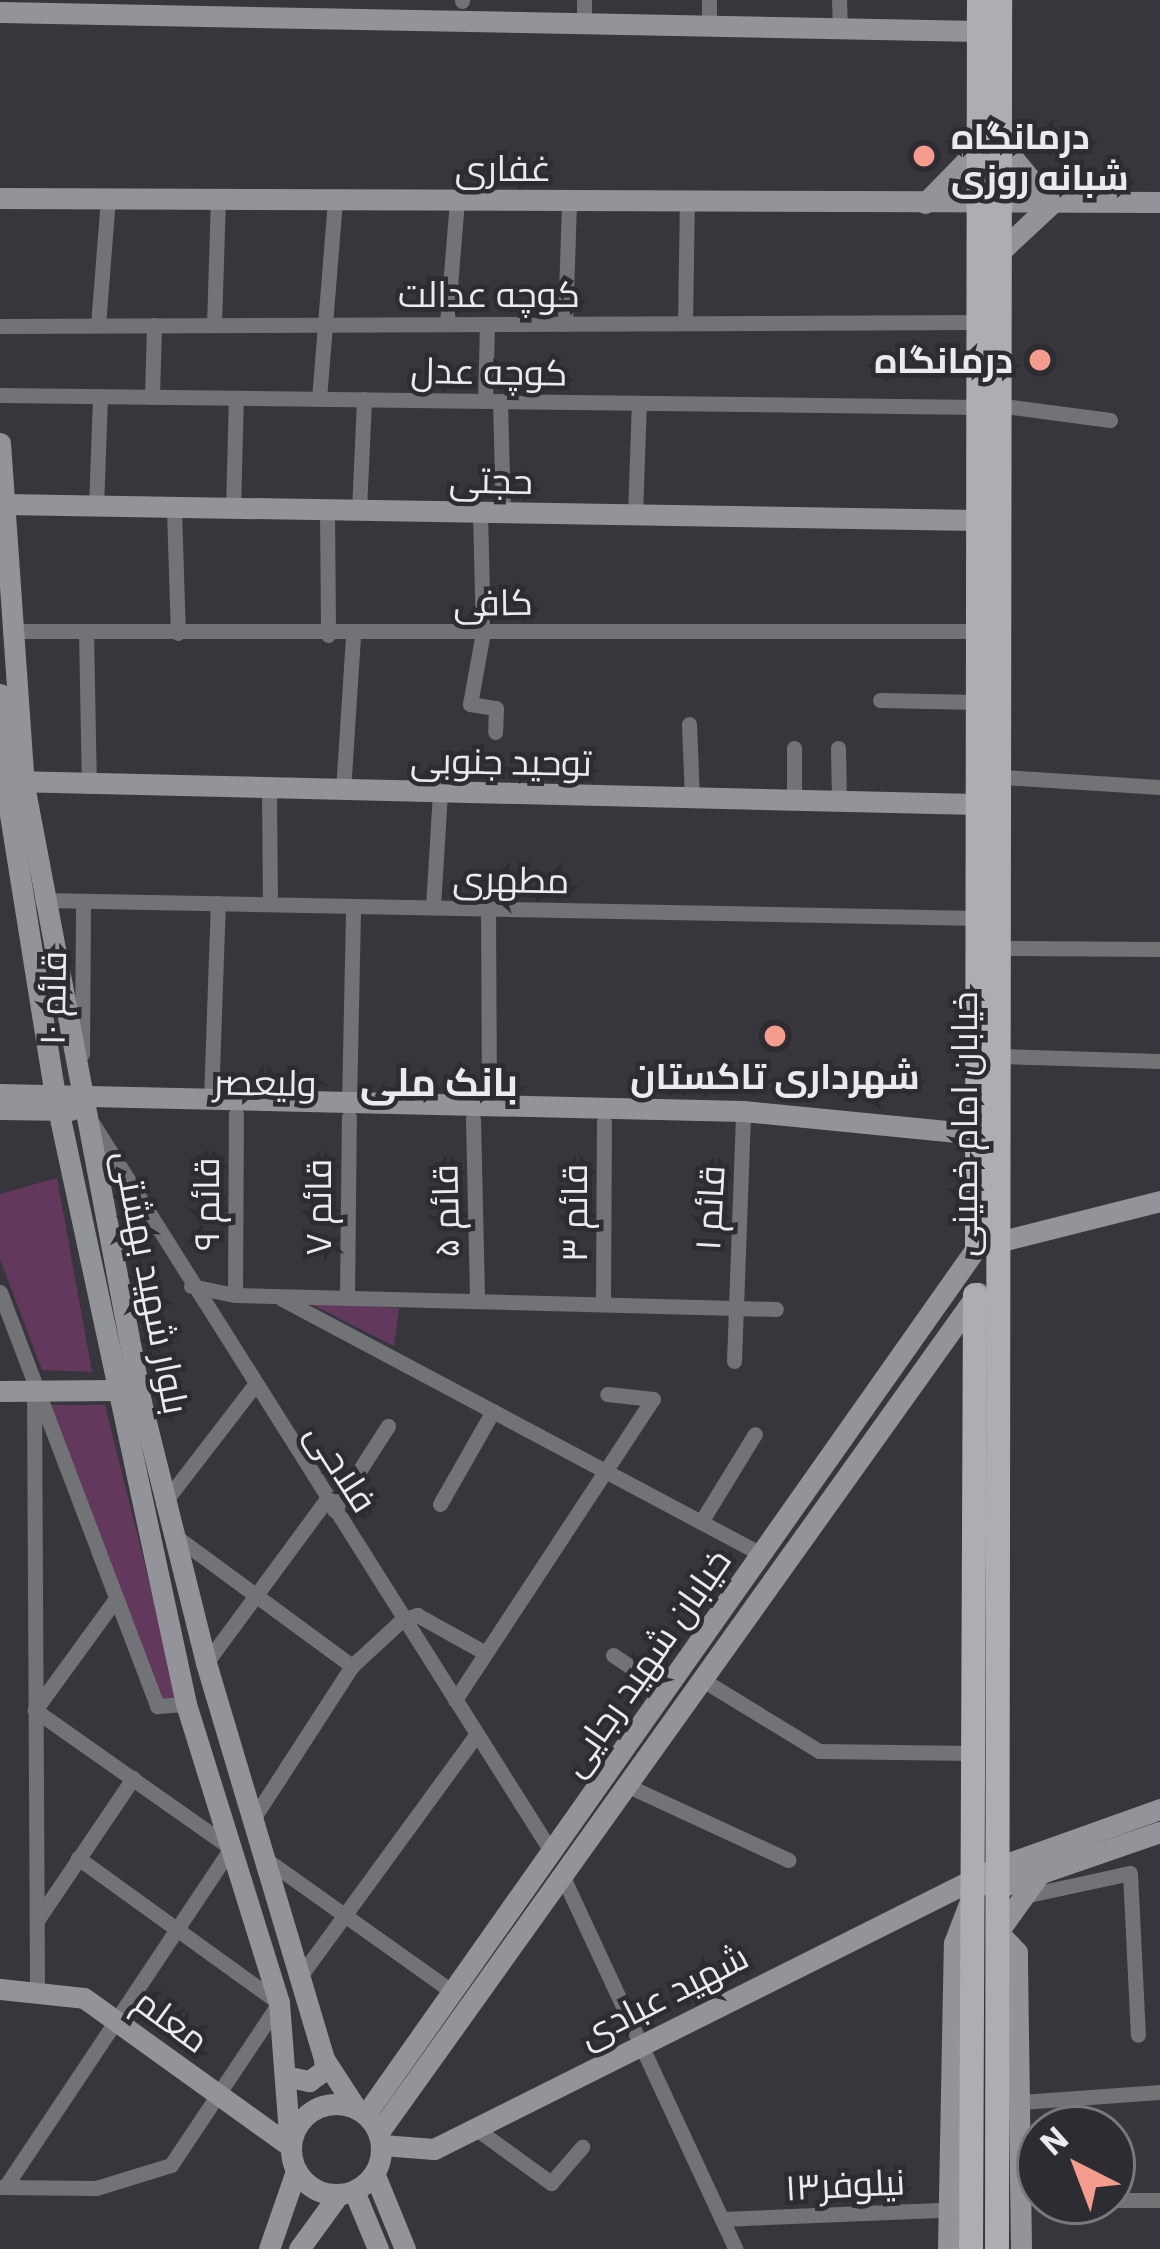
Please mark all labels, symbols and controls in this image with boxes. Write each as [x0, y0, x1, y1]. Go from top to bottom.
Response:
place label: درمانگاه شبانه روزی [951, 113, 1129, 198]
marker: درمانگاه شبانه روزی [908, 140, 940, 172]
street label: غفاری [455, 146, 551, 190]
street label: کوچه عدالت [398, 272, 580, 316]
place label: درمانگاه [874, 338, 1013, 382]
marker: درمانگاه [1024, 344, 1056, 376]
street label: کوچه عدل [410, 348, 568, 394]
street label: حجتی [449, 458, 533, 502]
street label: کافی [453, 580, 533, 624]
street label: توحید جنوبی [410, 738, 592, 784]
street label: مطهری [452, 856, 570, 902]
street label: قائم ۱۰ [30, 950, 74, 1046]
street label: خیابان امام خمینی [942, 991, 986, 1257]
marker: شهرداری تاکستان [762, 1023, 788, 1049]
place label: شهرداری تاکستان [630, 1054, 920, 1098]
district label: بانک ملی [360, 1059, 518, 1105]
street label: ولیعصر [213, 1060, 317, 1104]
street label: بلوار شهید بهشتی [105, 1146, 199, 1418]
street label: قائم ۹ [184, 1158, 228, 1250]
street label: قائم ۷ [296, 1159, 340, 1255]
street label: قائم ۵ [423, 1164, 467, 1258]
street label: قائم ۳ [552, 1164, 596, 1262]
street label: قائم ۱ [685, 1164, 733, 1252]
street label: فلاحی [297, 1414, 387, 1520]
street label: خیابان شهید رجایی [551, 1540, 739, 1784]
street label: شهید عبادی [571, 1934, 755, 2056]
street label: معلم [127, 1979, 217, 2061]
north arrow [1016, 2105, 1136, 2225]
text: N [1030, 2116, 1077, 2164]
street label: نیلوفر۱۳ [784, 2159, 906, 2209]

